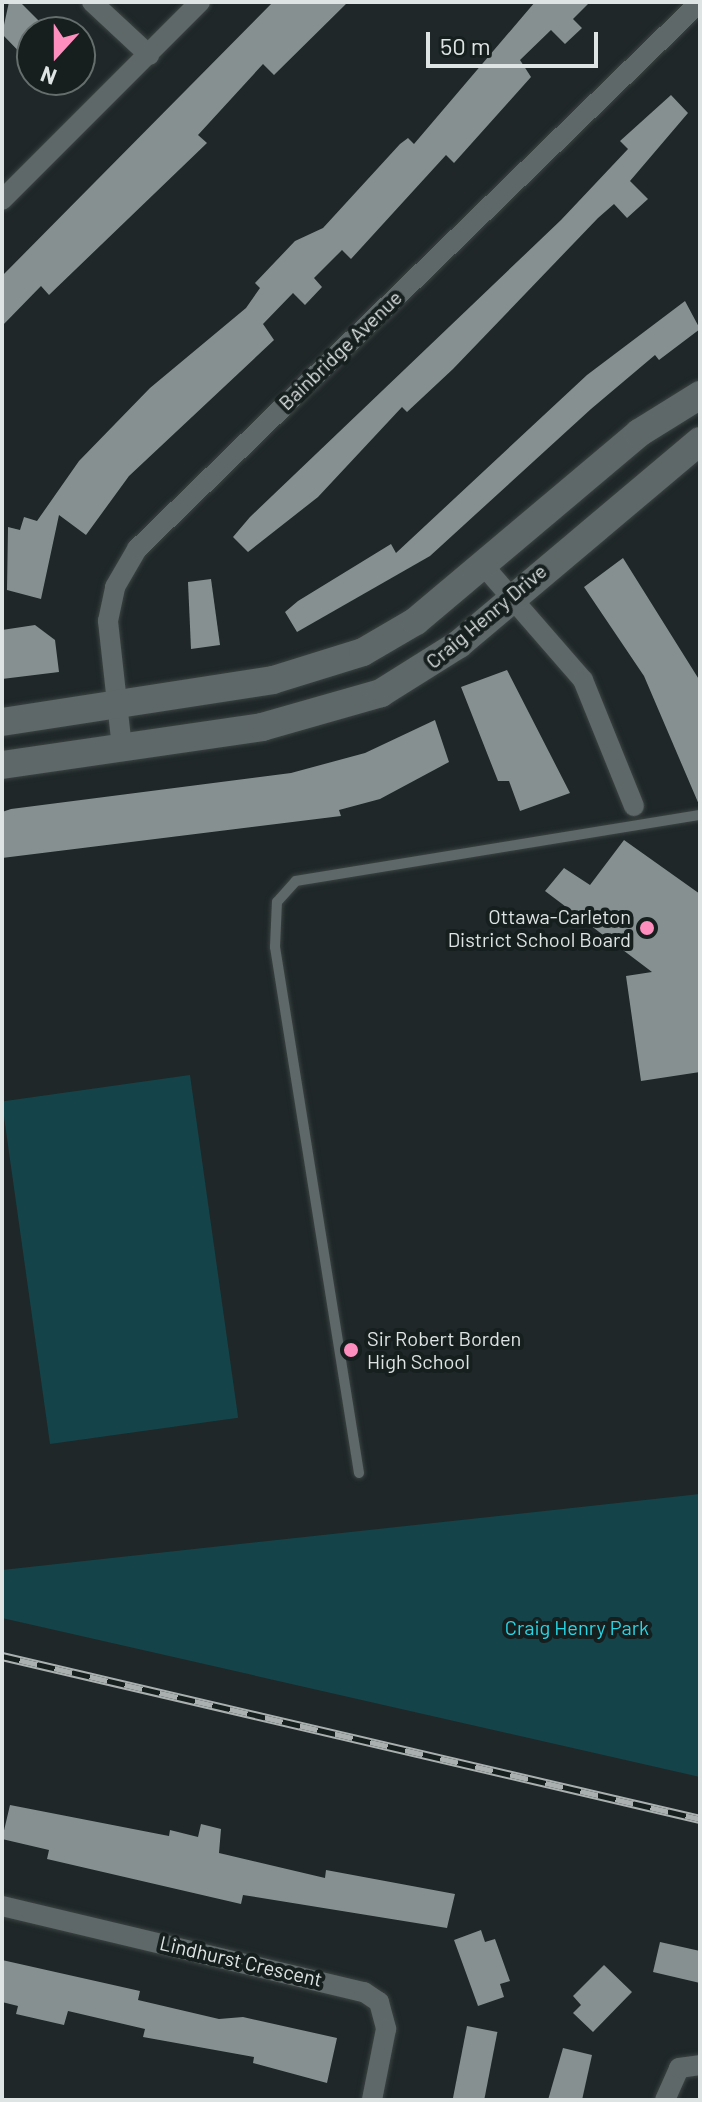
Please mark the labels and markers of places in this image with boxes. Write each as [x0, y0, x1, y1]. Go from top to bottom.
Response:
place label: Ottawa-Carleton District School Board [448, 904, 631, 951]
marker: Ottawa-Carleton District School Board [638, 919, 656, 937]
place label: Sir Robert Borden High School [367, 1326, 521, 1373]
marker: Sir Robert Borden High School [342, 1341, 360, 1359]

